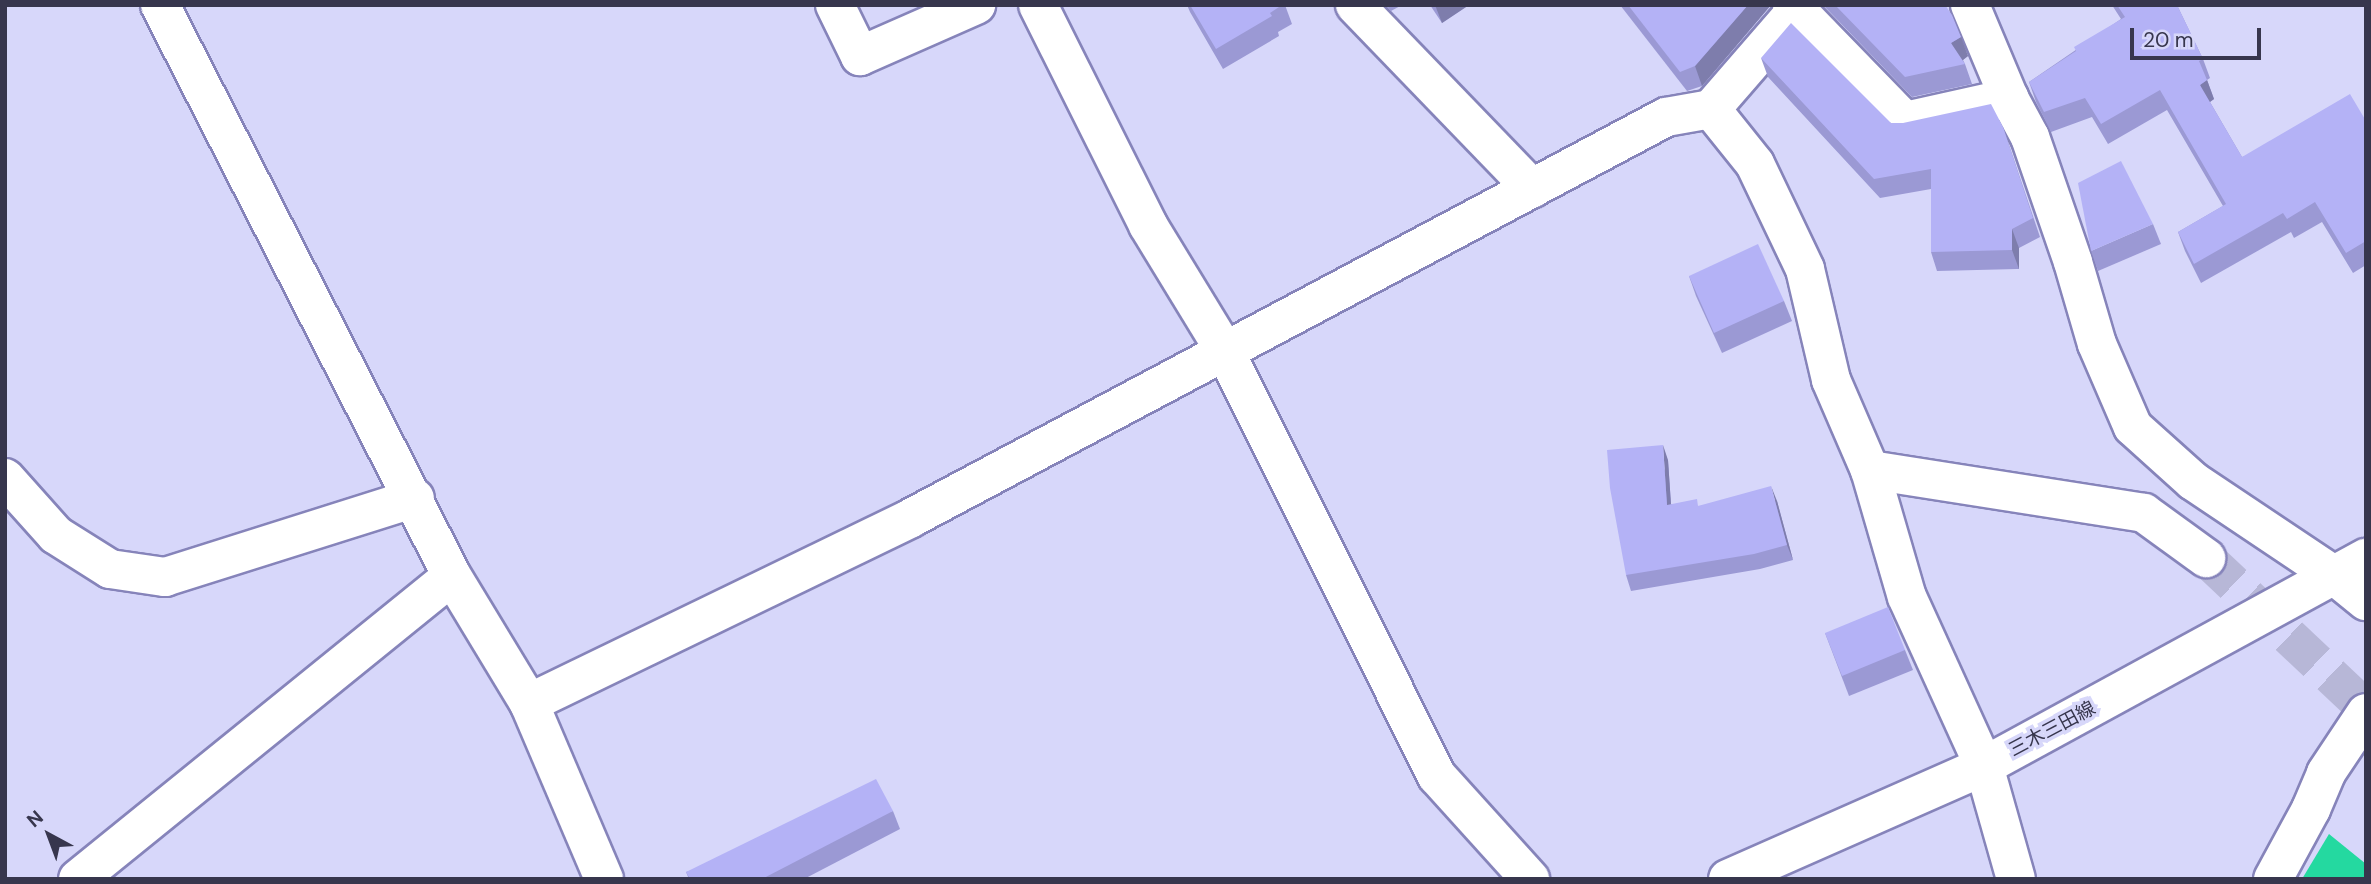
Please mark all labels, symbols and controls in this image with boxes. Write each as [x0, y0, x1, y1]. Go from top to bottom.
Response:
scale bar [2133, 14, 2264, 58]
text: 20 m [2143, 26, 2194, 54]
street label: 三木三田線 [2005, 697, 2099, 761]
north arrow [14, 800, 84, 870]
text: N [21, 805, 48, 833]

